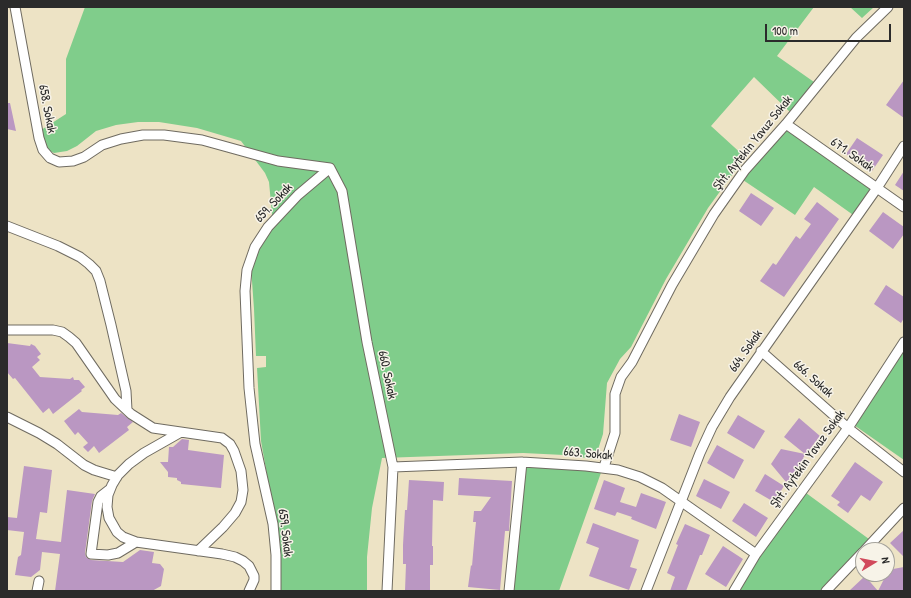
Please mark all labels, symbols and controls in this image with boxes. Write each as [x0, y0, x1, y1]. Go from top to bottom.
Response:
scale bar [767, 16, 893, 42]
text: 100 m [772, 22, 798, 39]
street label: 658. Sokak [35, 83, 59, 135]
street label: Şht. Aytekin Yavuz Sokak [710, 93, 796, 193]
street label: 671. Sokak [827, 134, 877, 176]
street label: 659. Sokak [252, 180, 296, 226]
street label: 664. Sokak [726, 327, 766, 375]
street label: 660. Sokak [374, 349, 400, 401]
street label: 666. Sokak [790, 357, 836, 401]
street label: Şht. Aytekin Yavuz Sokak [767, 407, 849, 511]
street label: 663. Sokak [563, 444, 613, 464]
street label: 659. Sokak [274, 508, 296, 558]
north arrow [855, 542, 895, 582]
text: N [878, 556, 893, 564]

